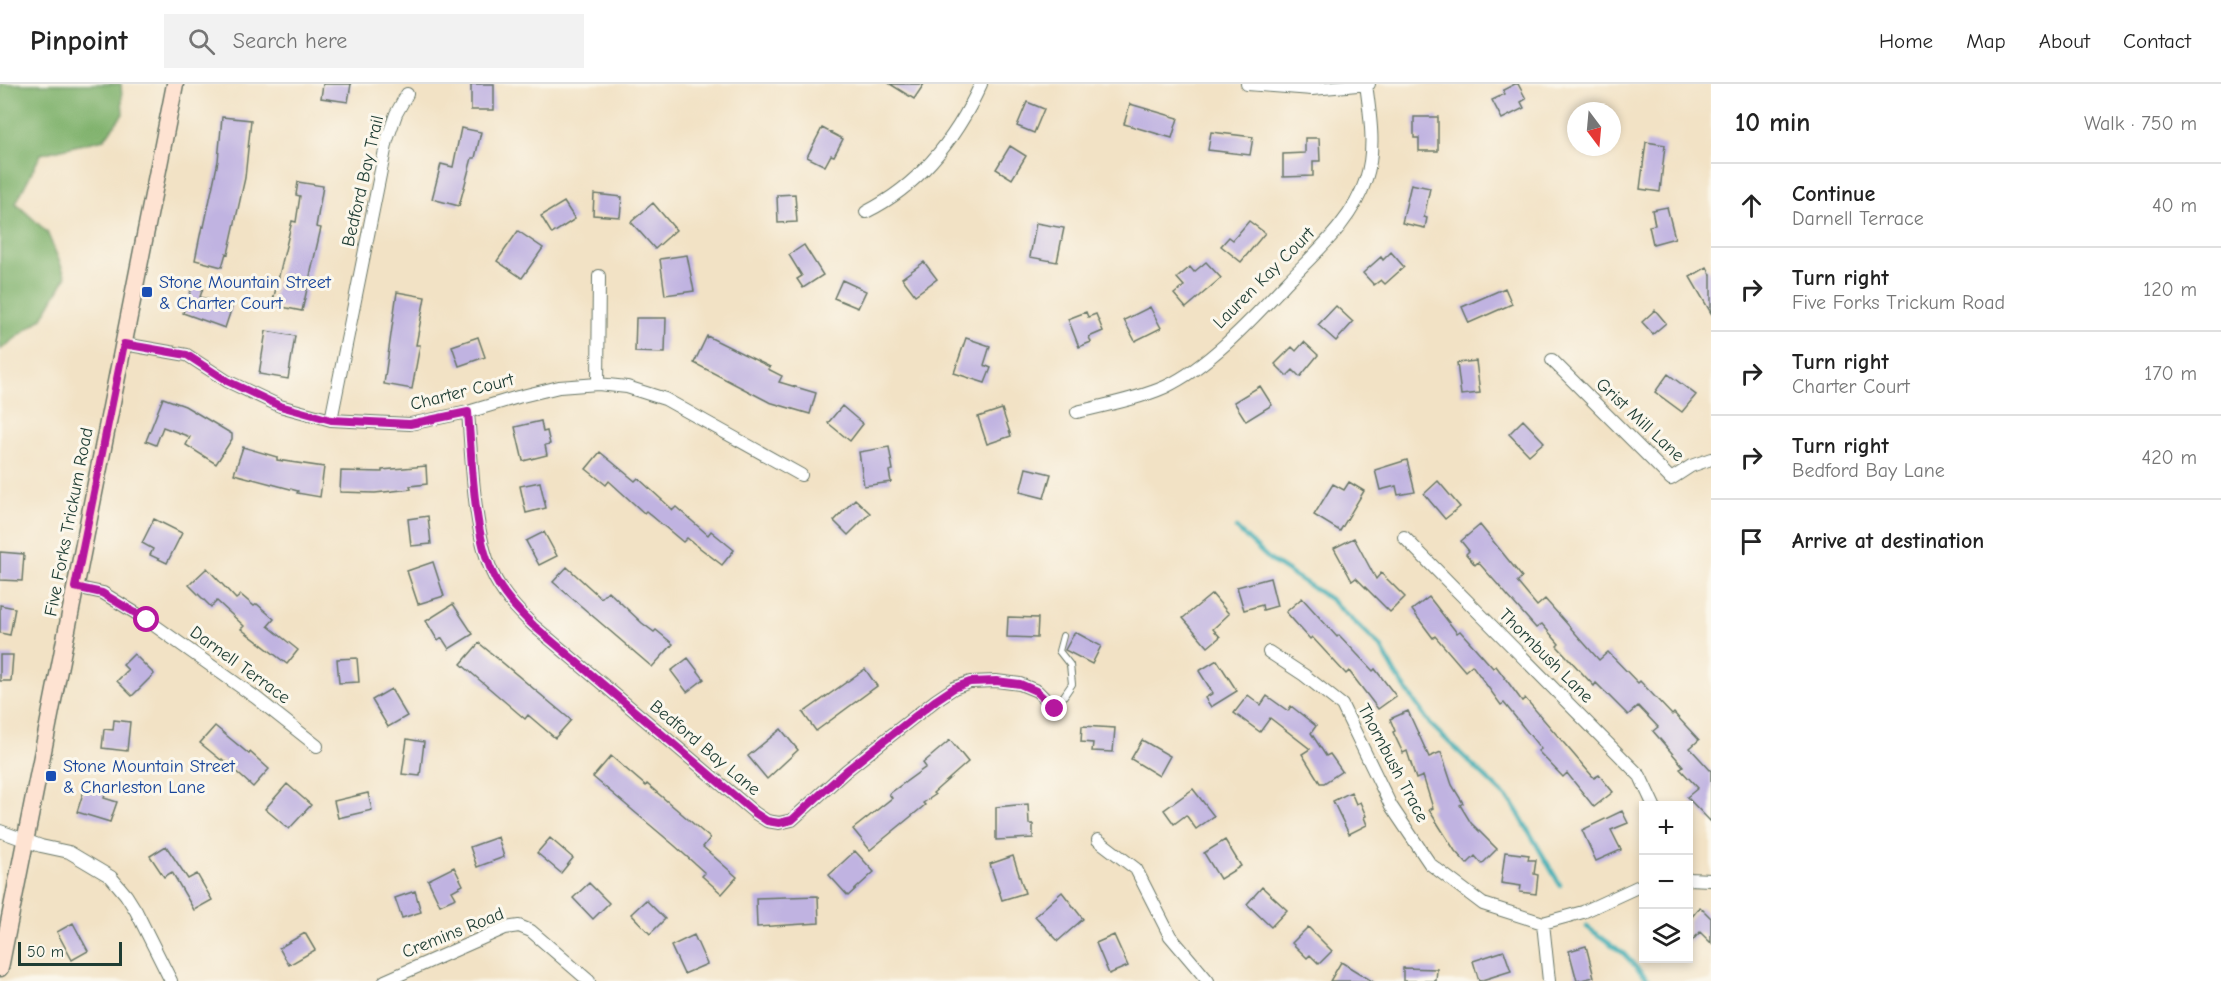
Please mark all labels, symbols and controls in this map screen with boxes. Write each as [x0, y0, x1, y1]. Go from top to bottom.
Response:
search box [164, 14, 584, 68]
text: Pinpoint [30, 25, 128, 57]
icon: search [185, 25, 218, 58]
text: Search here [233, 28, 347, 54]
text: Home [1879, 29, 1933, 53]
text: Map [1966, 29, 2006, 53]
text: About [2039, 29, 2090, 53]
text: Contact [2123, 29, 2191, 53]
north arrow [1567, 102, 1621, 156]
text: 10 min [1735, 108, 1810, 138]
text: Walk · 750 m [2084, 112, 2197, 135]
street label: Bedford Bay Trail [338, 113, 388, 249]
text: Continue [1792, 181, 1875, 207]
icon: ahead [1735, 189, 1768, 222]
text: 40 m [2152, 194, 2197, 217]
text: Darnell Terrace [1792, 207, 1924, 230]
street label: Lauren Kay Court [1209, 222, 1320, 333]
text: Turn right [1792, 265, 1889, 291]
place label: Stone Mountain Street & Charter Court [159, 272, 332, 314]
icon: right [1735, 273, 1768, 306]
text: 120 m [2143, 278, 2197, 301]
marker: Stone Mountain Street & Charter Court [140, 285, 154, 299]
text: Five Forks Trickum Road [1792, 291, 2005, 314]
text: Turn right [1792, 349, 1889, 375]
icon: right [1735, 357, 1768, 390]
text: 170 m [2144, 362, 2197, 385]
street label: Charter Court [408, 369, 517, 415]
street label: Grist Mill Lane [1592, 374, 1688, 466]
text: Charter Court [1792, 375, 1910, 398]
street label: Five Forks Trickum Road [40, 426, 98, 618]
text: Turn right [1792, 433, 1889, 459]
icon: right [1735, 441, 1768, 474]
text: 420 m [2141, 446, 2197, 469]
text: Bedford Bay Lane [1792, 459, 1945, 482]
icon: arrive [1735, 525, 1768, 558]
text: Arrive at destination [1792, 528, 1984, 554]
street label: Thornbush Lane [1495, 605, 1597, 707]
route start [133, 606, 159, 632]
street label: Darnell Terrace [186, 622, 294, 708]
route end [1041, 695, 1067, 721]
street label: Bedford Bay Lane [646, 696, 764, 800]
street label: Thornbush Trace [1353, 700, 1433, 826]
place label: Stone Mountain Street & Charleston Lane [63, 756, 236, 798]
marker: Stone Mountain Street & Charleston Lane [44, 769, 58, 783]
map controls [1639, 801, 1693, 963]
button: + [1639, 801, 1693, 855]
button: − [1639, 855, 1693, 909]
street label: Cremins Road [399, 903, 507, 963]
button: layers [1639, 909, 1693, 963]
scale bar [18, 939, 122, 966]
text: 50 m [27, 943, 64, 961]

